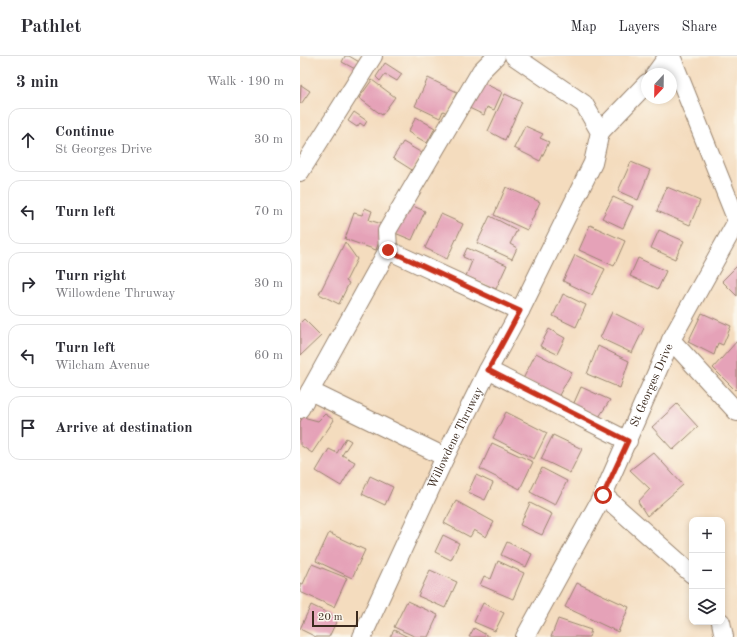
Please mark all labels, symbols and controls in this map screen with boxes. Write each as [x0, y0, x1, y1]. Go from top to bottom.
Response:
text: Pathlet [20, 18, 81, 37]
text: Map [571, 20, 597, 34]
text: Layers [619, 20, 660, 34]
text: Share [682, 20, 717, 34]
north arrow [641, 68, 677, 104]
text: 3 min [16, 74, 59, 91]
text: Walk · 190 m [207, 75, 284, 88]
text: Continue [55, 125, 114, 140]
icon: ahead [17, 129, 39, 151]
text: 30 m [254, 133, 283, 146]
text: St Georges Drive [55, 143, 152, 156]
icon: left [17, 201, 39, 223]
text: Turn left [55, 205, 115, 220]
text: 70 m [254, 205, 283, 218]
route end [379, 241, 397, 259]
text: Turn right [55, 269, 126, 284]
icon: right [17, 273, 39, 295]
text: 30 m [254, 277, 283, 290]
text: Willowdene Thruway [55, 287, 175, 300]
text: Turn left [55, 341, 115, 356]
street label: St Georges Drive [629, 342, 676, 429]
icon: left [17, 345, 39, 367]
text: 60 m [254, 349, 283, 362]
text: Wilcham Avenue [55, 359, 150, 372]
street label: Willowdene Thruway [426, 385, 486, 491]
icon: arrive [17, 417, 39, 439]
text: Arrive at destination [55, 421, 193, 436]
route start [594, 486, 612, 504]
map controls [689, 517, 725, 625]
button: + [689, 517, 725, 553]
button: − [689, 553, 725, 589]
button: layers [689, 589, 725, 625]
scale bar [312, 609, 358, 628]
text: 20 m [318, 612, 343, 623]

